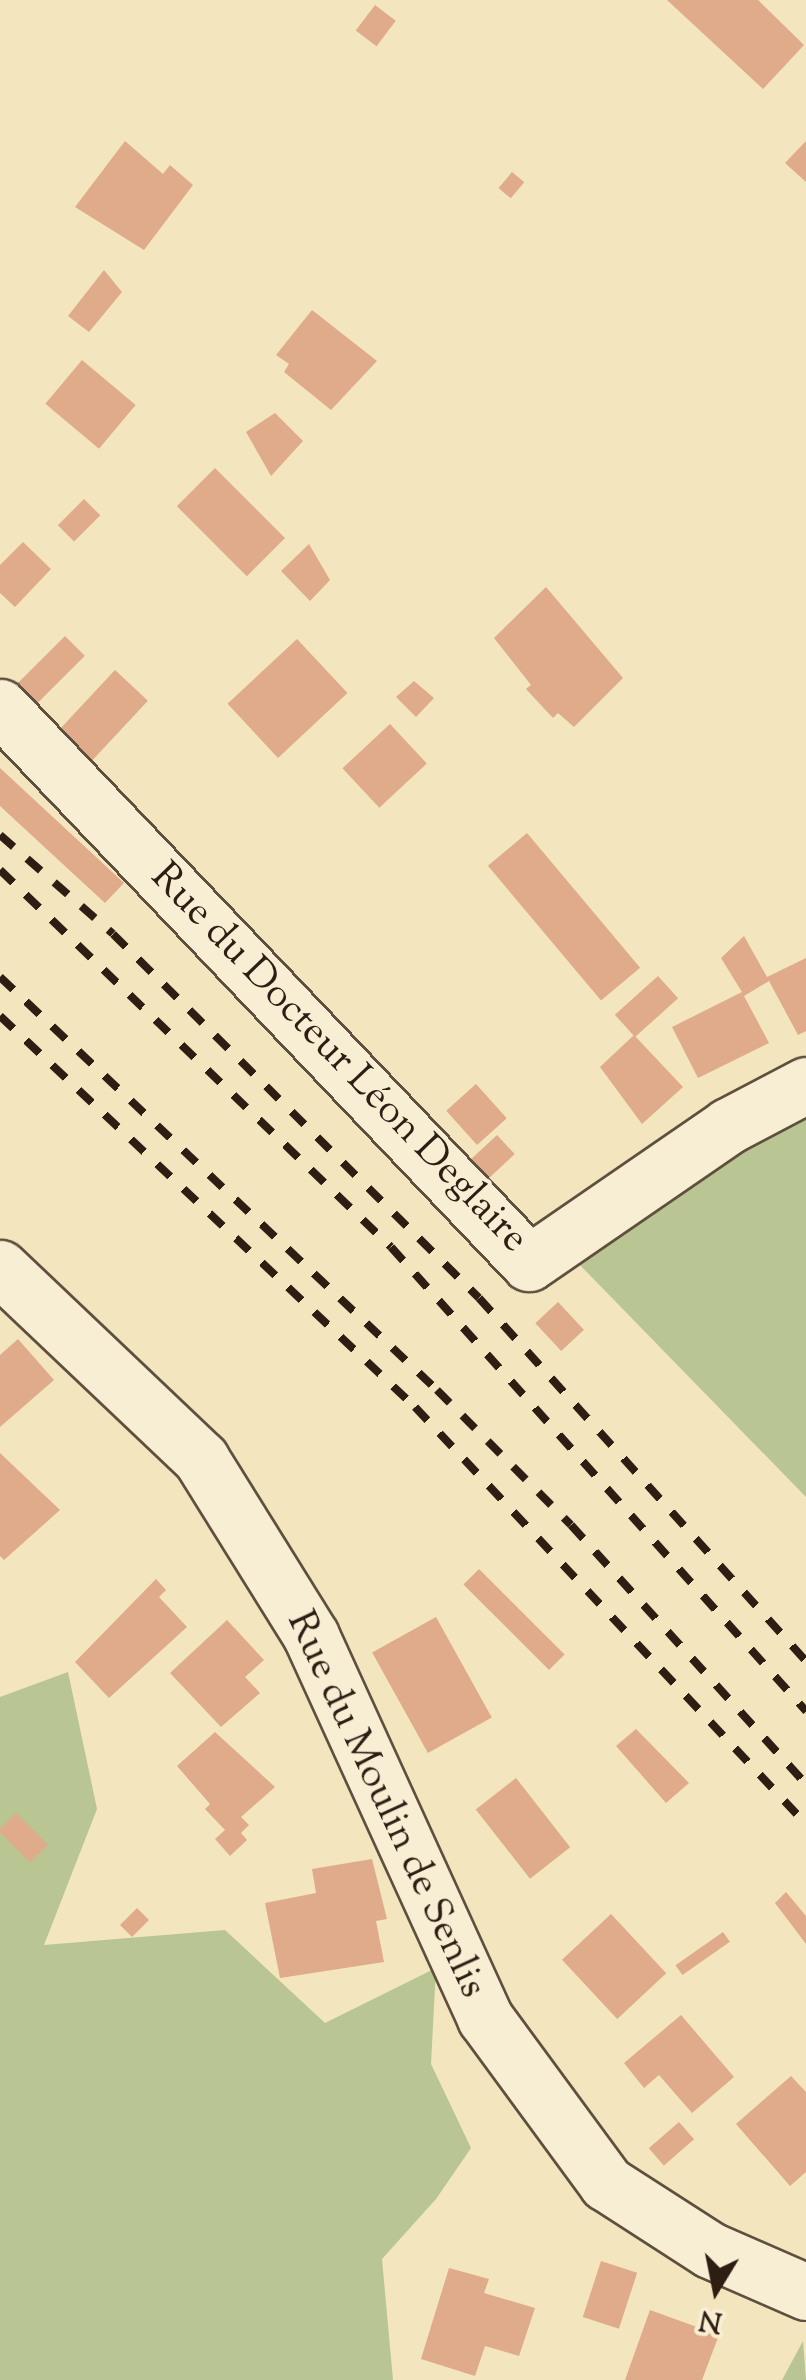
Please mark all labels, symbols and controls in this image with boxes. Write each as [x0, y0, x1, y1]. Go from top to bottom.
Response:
street label: Rue du Docteur Léon Deglaire [139, 854, 537, 1264]
street label: Rue du Moulin de Senlis [274, 1604, 496, 2006]
north arrow [666, 2240, 766, 2340]
text: N [696, 2298, 725, 2341]

